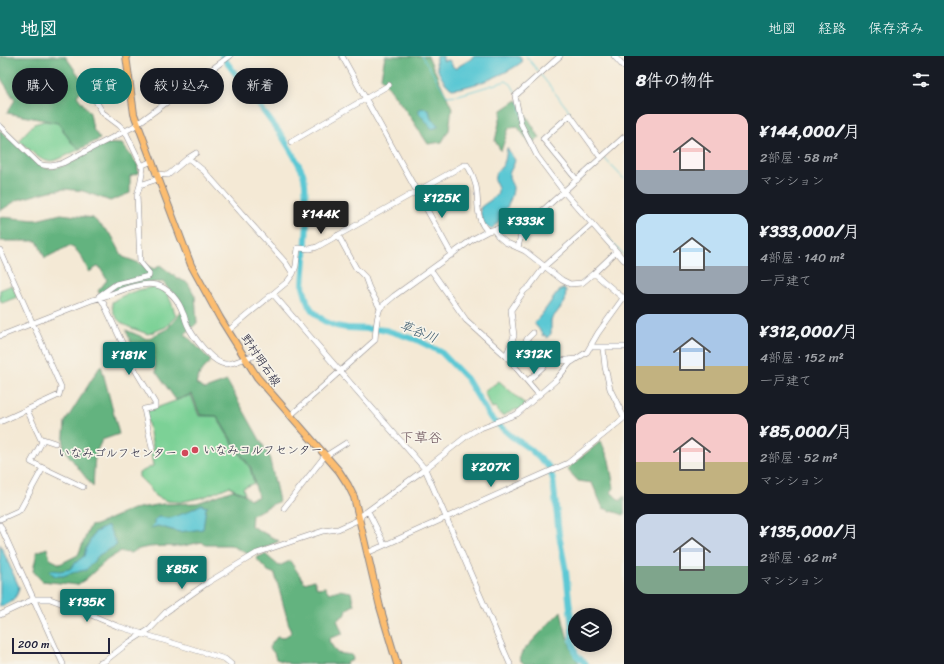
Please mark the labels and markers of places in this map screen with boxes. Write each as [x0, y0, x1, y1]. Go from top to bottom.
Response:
pin: ¥125K [414, 185, 470, 219]
pin: ¥144K [293, 201, 349, 235]
pin: ¥333K [498, 208, 554, 242]
pin: ¥312K [506, 341, 562, 375]
pin: ¥181K [101, 342, 157, 376]
place label: いなみコルフセンター [203, 439, 323, 461]
place label: いなみゴルフセンター [58, 442, 177, 464]
marker: いなみコルフセンター [190, 445, 200, 455]
marker: いなみゴルフセンター [180, 448, 190, 458]
pin: ¥207K [463, 454, 519, 488]
pin: ¥85K [158, 556, 206, 590]
pin: ¥135K [59, 589, 115, 623]

